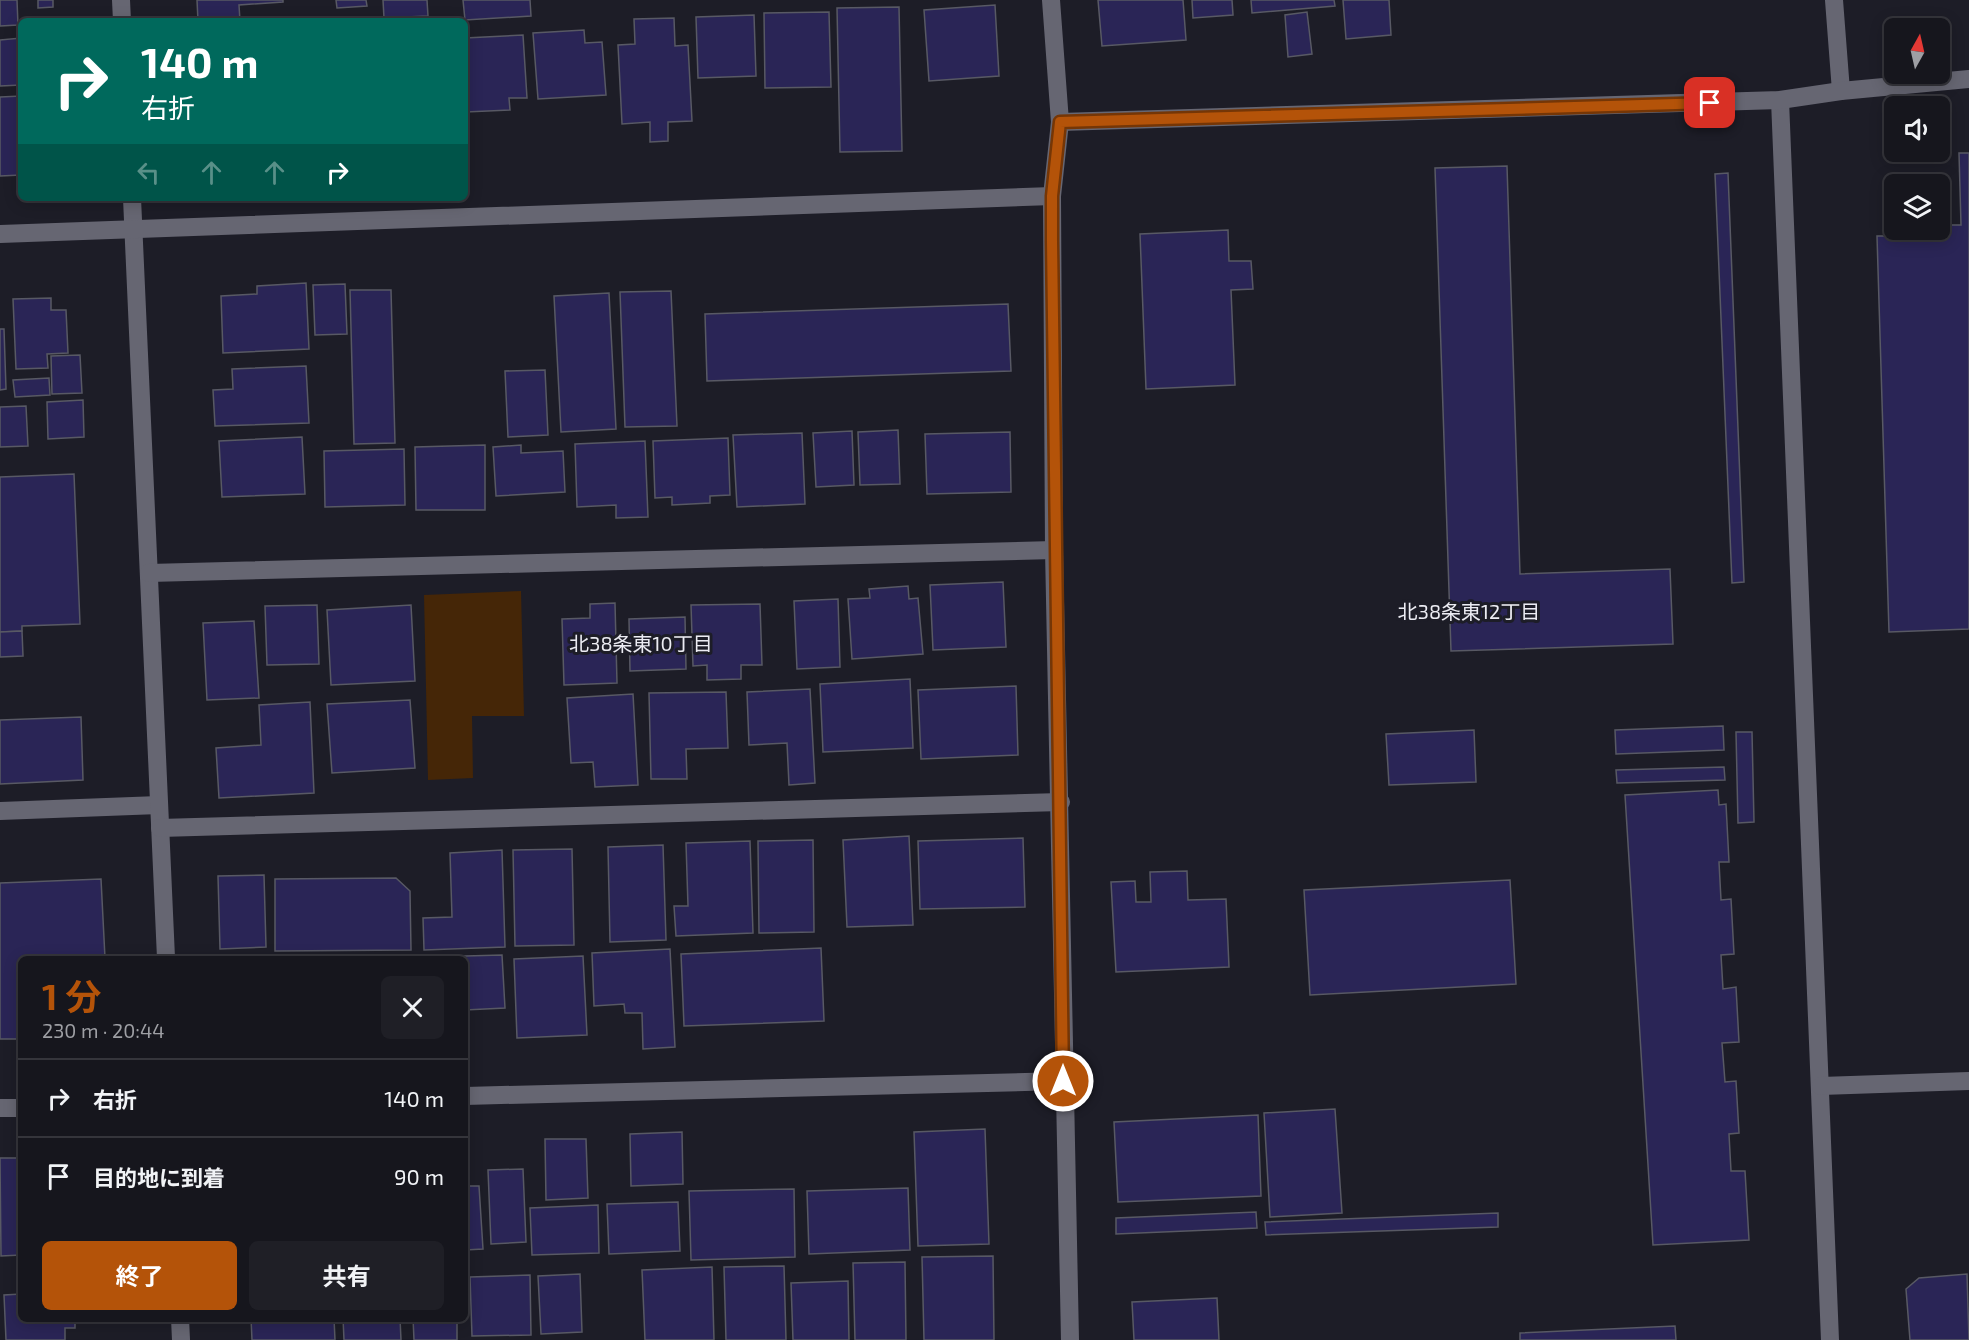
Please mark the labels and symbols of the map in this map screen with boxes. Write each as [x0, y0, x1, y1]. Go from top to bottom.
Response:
north arrow [1884, 18, 1950, 84]
pin [1684, 77, 1735, 128]
district label: 北38条東12丁目 [1398, 599, 1540, 623]
district label: 北38条東10丁目 [569, 631, 713, 655]
position arrow [1031, 1049, 1095, 1113]

